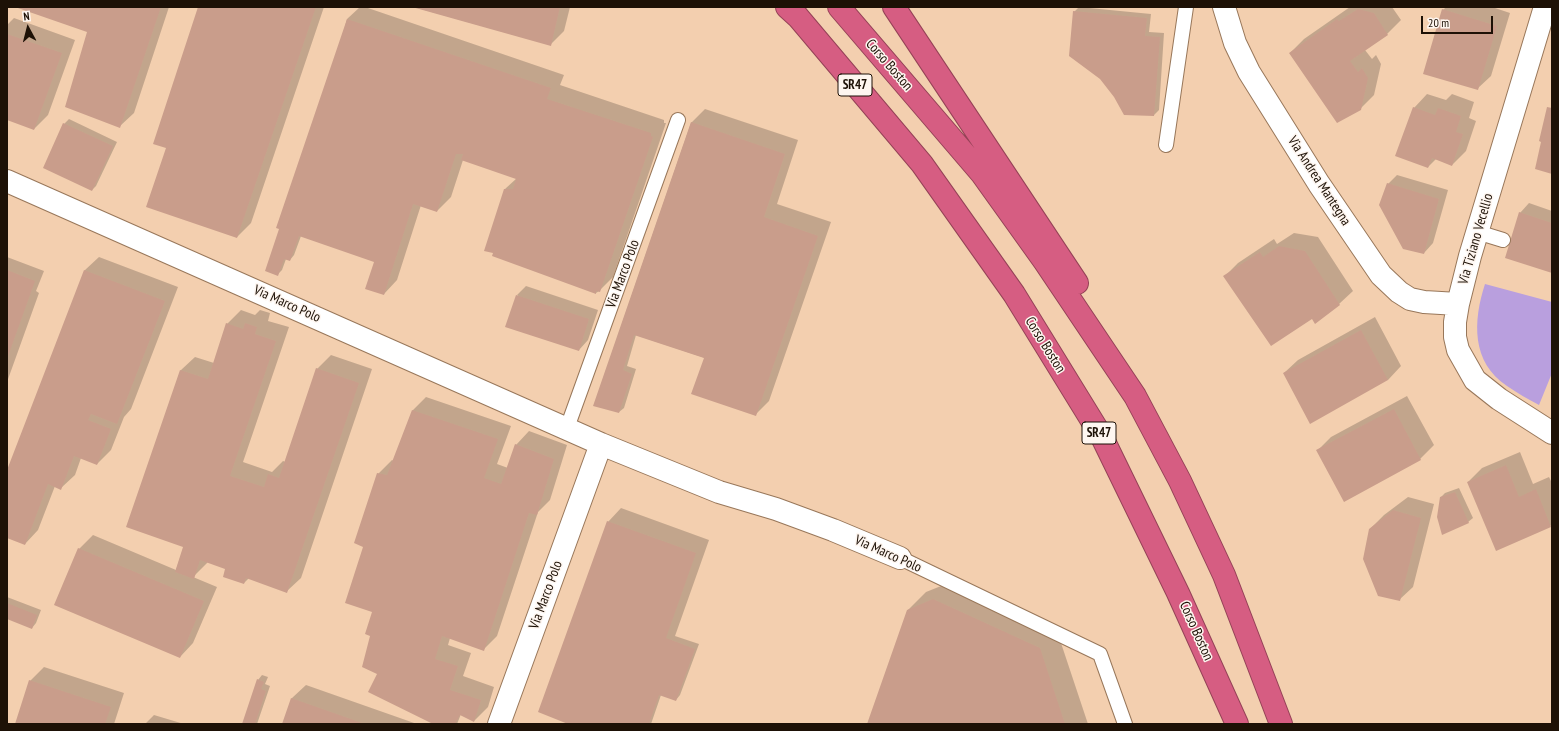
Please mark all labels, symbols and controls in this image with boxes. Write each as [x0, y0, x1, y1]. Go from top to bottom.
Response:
north arrow [8, 8, 48, 48]
scale bar [1423, 8, 1495, 34]
text: N [23, 9, 30, 23]
text: 20 m [1428, 15, 1449, 30]
street label: Corso Boston [862, 36, 916, 94]
road number: SR47 [838, 74, 872, 96]
street label: Via Andrea Mantegna [1284, 133, 1354, 229]
street label: Via Tiziano Vecellio [1455, 192, 1497, 286]
street label: Via Marco Polo [603, 238, 643, 310]
street label: Via Marco Polo [251, 282, 323, 326]
street label: Corso Boston [1021, 314, 1069, 376]
road number: SR47 [1082, 422, 1116, 444]
street label: Via Marco Polo [852, 532, 924, 576]
street label: Via Marco Polo [526, 559, 566, 631]
street label: Corso Boston [1176, 599, 1216, 663]

